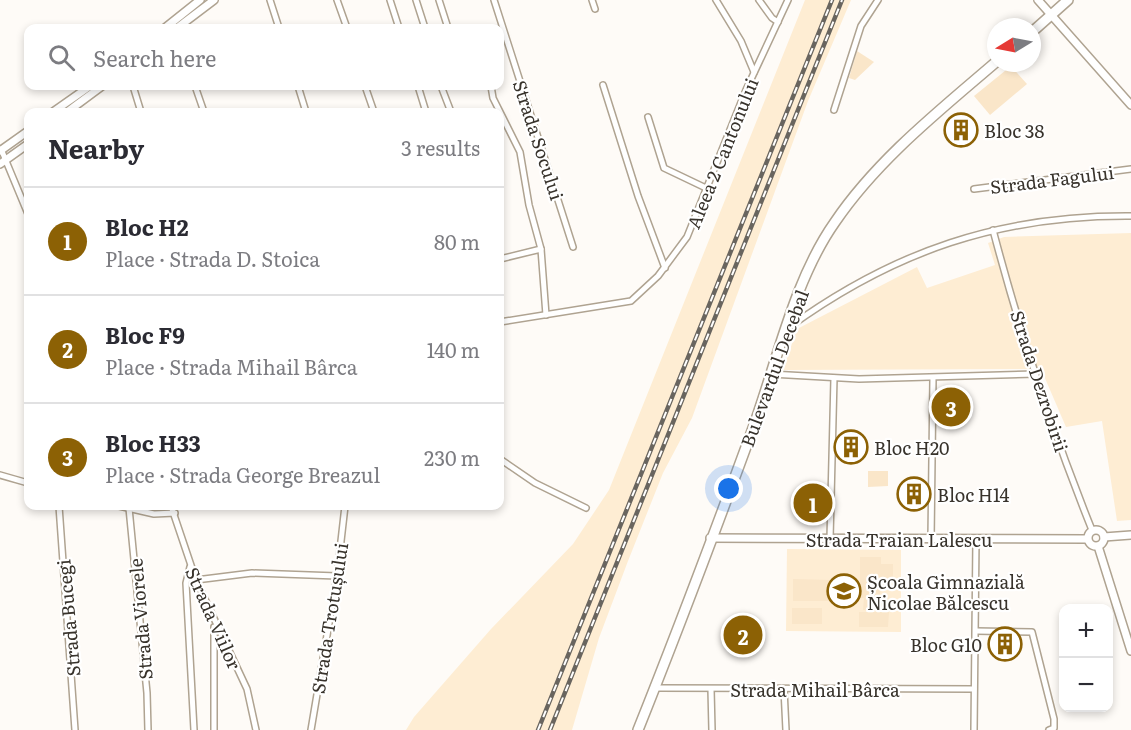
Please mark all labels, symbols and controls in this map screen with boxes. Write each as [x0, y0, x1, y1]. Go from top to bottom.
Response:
north arrow [987, 18, 1041, 72]
search box [24, 24, 504, 90]
icon: search [45, 41, 78, 74]
text: Search here [93, 41, 216, 74]
street label: Aleea 2 Cantonului [679, 73, 765, 233]
street label: Strada Socului [507, 76, 571, 204]
building icon: Bloc 38 [943, 112, 979, 148]
place label: Bloc 38 [984, 117, 1045, 144]
text: Nearby [48, 128, 144, 167]
text: 3 results [401, 132, 480, 162]
street label: Strada Fagului [989, 158, 1115, 200]
text: Bloc H2 [105, 210, 188, 243]
text: 1 [63, 226, 72, 256]
text: 80 m [434, 226, 480, 256]
text: Place · Strada D. Stoica [105, 243, 320, 273]
street label: Bulevardul Decebal [733, 286, 815, 450]
street label: Strada Dezrobirii [1004, 307, 1076, 455]
text: Bloc F9 [105, 318, 185, 351]
text: 2 [62, 334, 73, 364]
text: 140 m [427, 334, 480, 364]
text: Place · Strada Mihail Bârca [105, 351, 358, 381]
pin: 3 [932, 384, 970, 430]
text: Bloc H33 [105, 426, 201, 459]
building icon: Bloc H20 [833, 429, 869, 465]
place label: Bloc H20 [874, 434, 950, 461]
text: 3 [62, 442, 73, 472]
text: 230 m [424, 442, 480, 472]
text: Place · Strada George Breazul [105, 459, 380, 489]
your location [714, 474, 743, 503]
building icon: Bloc H14 [896, 476, 932, 512]
pin: 1 [794, 480, 832, 526]
place label: Bloc H14 [937, 481, 1010, 508]
street label: Strada Traian Lalescu [806, 526, 992, 553]
street label: Strada Trotușului [304, 541, 354, 695]
street label: Strada Viorele [121, 557, 159, 681]
street label: Strada Bucegi [49, 558, 87, 678]
street label: Strada Viilor [179, 562, 249, 674]
place label: Școala Gimnazială Nicolae Bălcescu [867, 568, 1025, 616]
school or university icon: Școala Gimnazială Nicolae Bălcescu [826, 573, 862, 609]
map controls [1059, 604, 1113, 712]
button: + [1059, 604, 1113, 658]
pin: 2 [724, 612, 762, 658]
building icon: Bloc G10 [987, 626, 1023, 662]
place label: Bloc G10 [910, 631, 982, 658]
button: − [1059, 658, 1113, 712]
street label: Strada Mihail Bârca [730, 676, 900, 703]

